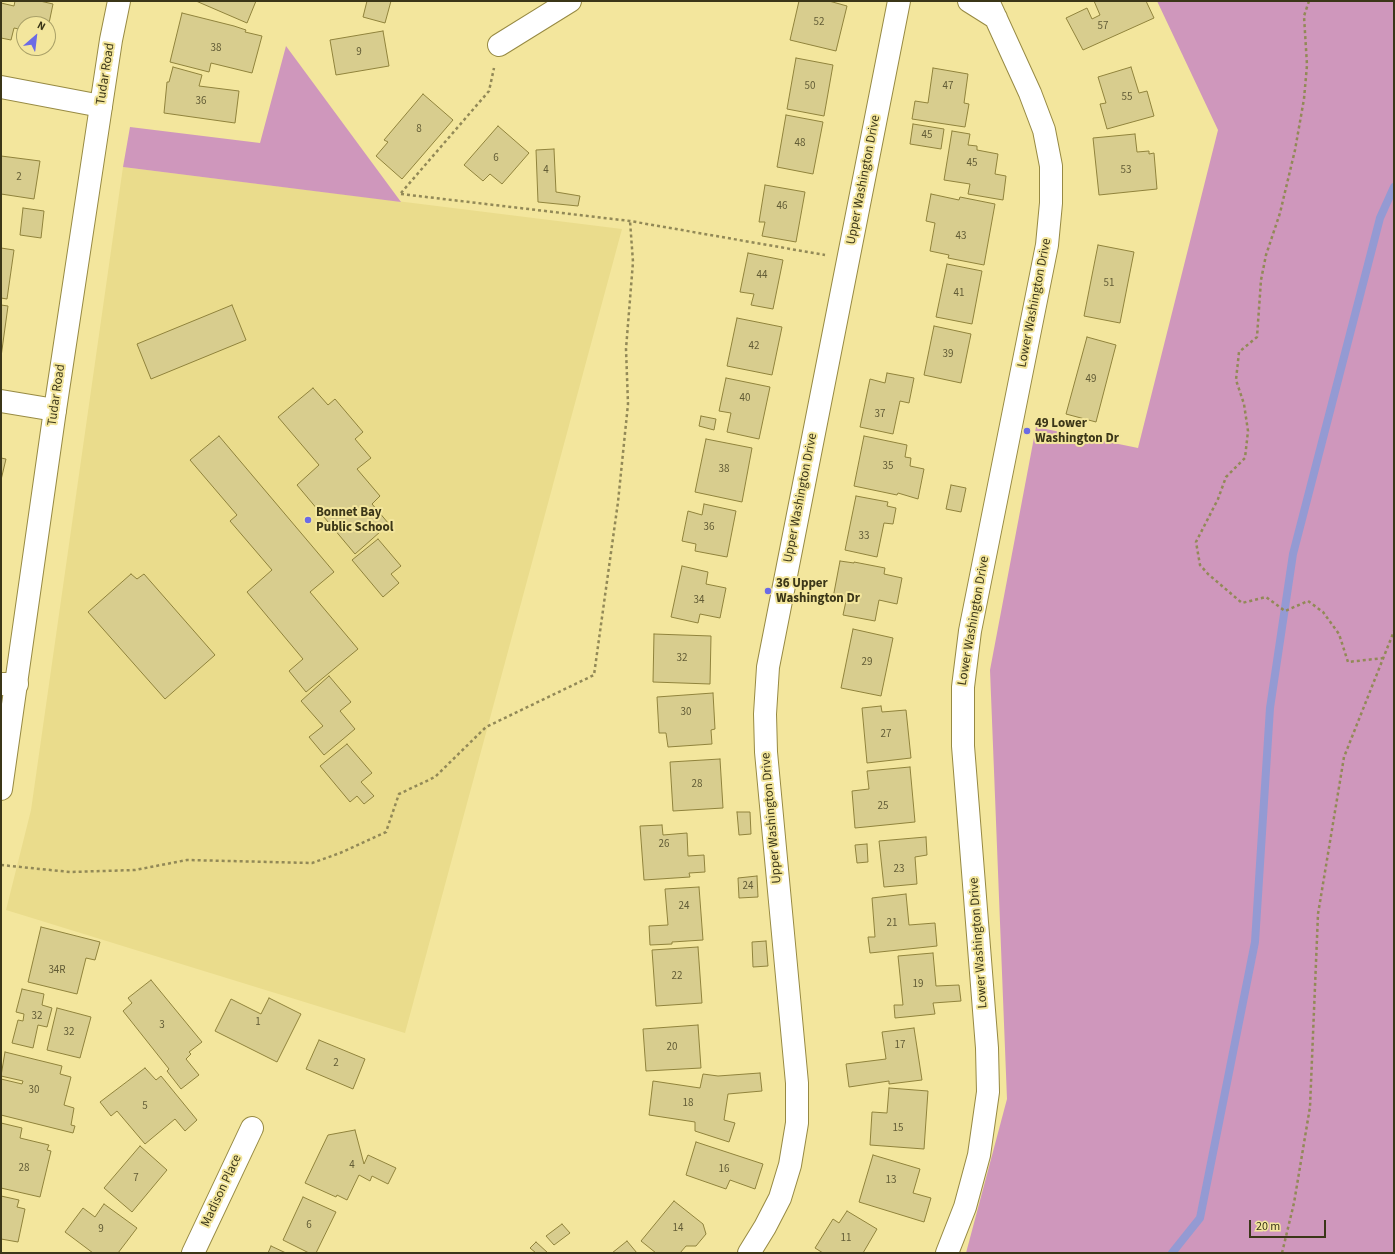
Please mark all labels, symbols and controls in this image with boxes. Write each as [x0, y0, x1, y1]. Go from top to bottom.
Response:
north arrow [16, 16, 56, 56]
house number: 52 [814, 16, 824, 30]
text: N [35, 18, 48, 34]
house number: 57 [1098, 20, 1108, 34]
street label: Tudar Road [93, 42, 119, 106]
house number: 38 [211, 42, 221, 56]
house number: 9 [356, 46, 362, 60]
house number: 50 [805, 80, 815, 94]
house number: 47 [943, 80, 953, 94]
house number: 55 [1122, 91, 1132, 105]
house number: 36 [196, 95, 206, 109]
street label: Upper Washington Drive [844, 114, 884, 246]
house number: 8 [416, 123, 422, 137]
house number: 45 [922, 129, 932, 143]
house number: 48 [795, 137, 805, 151]
house number: 6 [493, 152, 499, 166]
house number: 45 [967, 157, 977, 171]
house number: 4 [543, 164, 549, 178]
house number: 53 [1121, 164, 1131, 178]
house number: 2 [16, 171, 22, 185]
house number: 46 [777, 200, 787, 214]
house number: 43 [956, 230, 966, 244]
street label: Lower Washington Drive [1015, 237, 1055, 369]
house number: 44 [757, 269, 767, 283]
house number: 51 [1104, 277, 1114, 291]
house number: 41 [954, 287, 964, 301]
house number: 42 [749, 340, 759, 354]
house number: 39 [943, 348, 953, 362]
street label: Tudar Road [45, 363, 69, 427]
house number: 49 [1086, 373, 1096, 387]
house number: 40 [740, 392, 750, 406]
house number: 37 [875, 408, 885, 422]
place label: 49 Lower Washington Dr [1035, 416, 1119, 447]
marker: 49 Lower Washington Dr [1022, 426, 1032, 436]
street label: Upper Washington Drive [781, 432, 821, 564]
house number: 35 [883, 460, 893, 474]
house number: 38 [719, 463, 729, 477]
place label: Bonnet Bay Public School [316, 505, 393, 536]
marker: Bonnet Bay Public School [303, 515, 313, 525]
house number: 36 [704, 521, 714, 535]
house number: 33 [859, 530, 869, 544]
street label: Lower Washington Drive [955, 555, 993, 687]
place label: 36 Upper Washington Dr [776, 576, 860, 607]
marker: 36 Upper Washington Dr [763, 586, 773, 596]
house number: 34 [694, 594, 704, 608]
house number: 32 [677, 652, 687, 666]
house number: 29 [862, 656, 872, 670]
house number: 30 [681, 706, 691, 720]
house number: 27 [881, 728, 891, 742]
street label: Upper Washington Drive [759, 752, 785, 884]
house number: 28 [692, 778, 702, 792]
house number: 25 [878, 800, 888, 814]
house number: 26 [659, 838, 669, 852]
house number: 23 [894, 863, 904, 877]
street label: Lower Washington Drive [967, 877, 991, 1009]
house number: 24 [743, 880, 753, 894]
house number: 24 [679, 900, 689, 914]
house number: 21 [887, 917, 897, 931]
house number: 34R [48, 964, 66, 978]
house number: 22 [672, 970, 682, 984]
house number: 19 [913, 978, 923, 992]
house number: 32 [32, 1010, 42, 1024]
house number: 1 [255, 1016, 261, 1030]
house number: 3 [159, 1019, 165, 1033]
house number: 32 [64, 1026, 74, 1040]
house number: 17 [895, 1039, 905, 1053]
house number: 20 [667, 1041, 677, 1055]
house number: 2 [333, 1057, 339, 1071]
house number: 30 [29, 1084, 39, 1098]
house number: 18 [683, 1097, 693, 1111]
house number: 5 [142, 1100, 148, 1114]
house number: 15 [893, 1122, 903, 1136]
street label: Madison Place [198, 1152, 246, 1230]
house number: 4 [349, 1159, 355, 1173]
house number: 28 [19, 1162, 29, 1176]
house number: 16 [719, 1163, 729, 1177]
house number: 7 [133, 1172, 139, 1186]
house number: 13 [886, 1174, 896, 1188]
scale bar [1251, 1212, 1328, 1238]
text: 20 m [1256, 1218, 1280, 1235]
house number: 6 [306, 1219, 312, 1233]
house number: 14 [673, 1222, 683, 1236]
house number: 9 [98, 1223, 104, 1237]
house number: 11 [841, 1232, 851, 1246]

